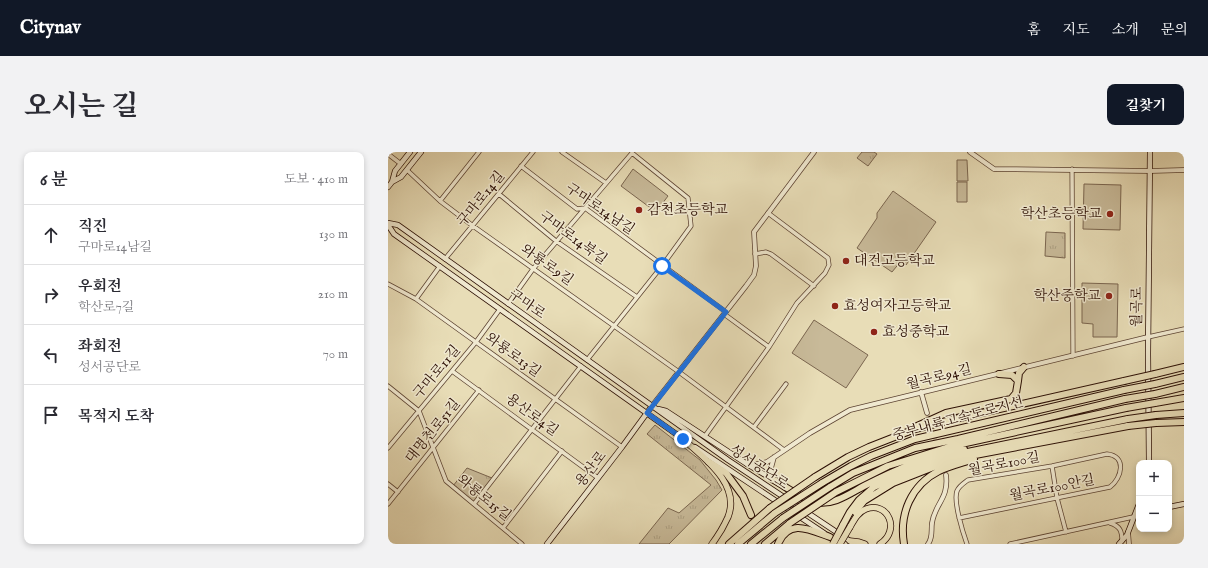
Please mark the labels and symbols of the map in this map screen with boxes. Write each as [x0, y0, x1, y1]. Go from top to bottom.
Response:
street label: 구마로14길 [453, 168, 509, 230]
street label: 구마로14남길 [562, 179, 638, 239]
place label: 감천초등학교 [647, 201, 729, 219]
marker: 감천초등학교 [634, 205, 644, 215]
place label: 학산초등학교 [1021, 205, 1102, 223]
street label: 구마로14북길 [535, 207, 611, 269]
marker: 학산초등학교 [1105, 209, 1115, 219]
street label: 와룡로9길 [517, 240, 577, 290]
place label: 대건고등학교 [854, 252, 936, 270]
marker: 대건고등학교 [841, 256, 851, 266]
route start [653, 257, 671, 275]
street label: 구마로 [505, 285, 549, 323]
street label: 월곡로 [1128, 286, 1146, 327]
place label: 학산중학교 [1033, 287, 1101, 305]
marker: 학산중학교 [1104, 291, 1114, 301]
place label: 효성여자고등학교 [843, 297, 952, 315]
marker: 효성여자고등학교 [830, 301, 840, 311]
place label: 효성중학교 [882, 323, 950, 341]
marker: 효성중학교 [869, 327, 879, 337]
street label: 와룡로13길 [482, 329, 544, 381]
street label: 구마로11길 [409, 341, 465, 403]
street label: 월곡로94길 [904, 360, 974, 394]
street label: 용산로4길 [502, 390, 562, 440]
street label: 중부내륙고속도로지선 [890, 393, 1026, 445]
street label: 대명천로51길 [401, 395, 465, 467]
route end [674, 430, 692, 448]
street label: 성서공단로 [726, 441, 792, 494]
street label: 용산로 [571, 447, 611, 491]
street label: 월곡로100길 [966, 448, 1042, 480]
street label: 와룡로15길 [453, 471, 515, 525]
street label: 월곡로100안길 [1008, 471, 1096, 505]

